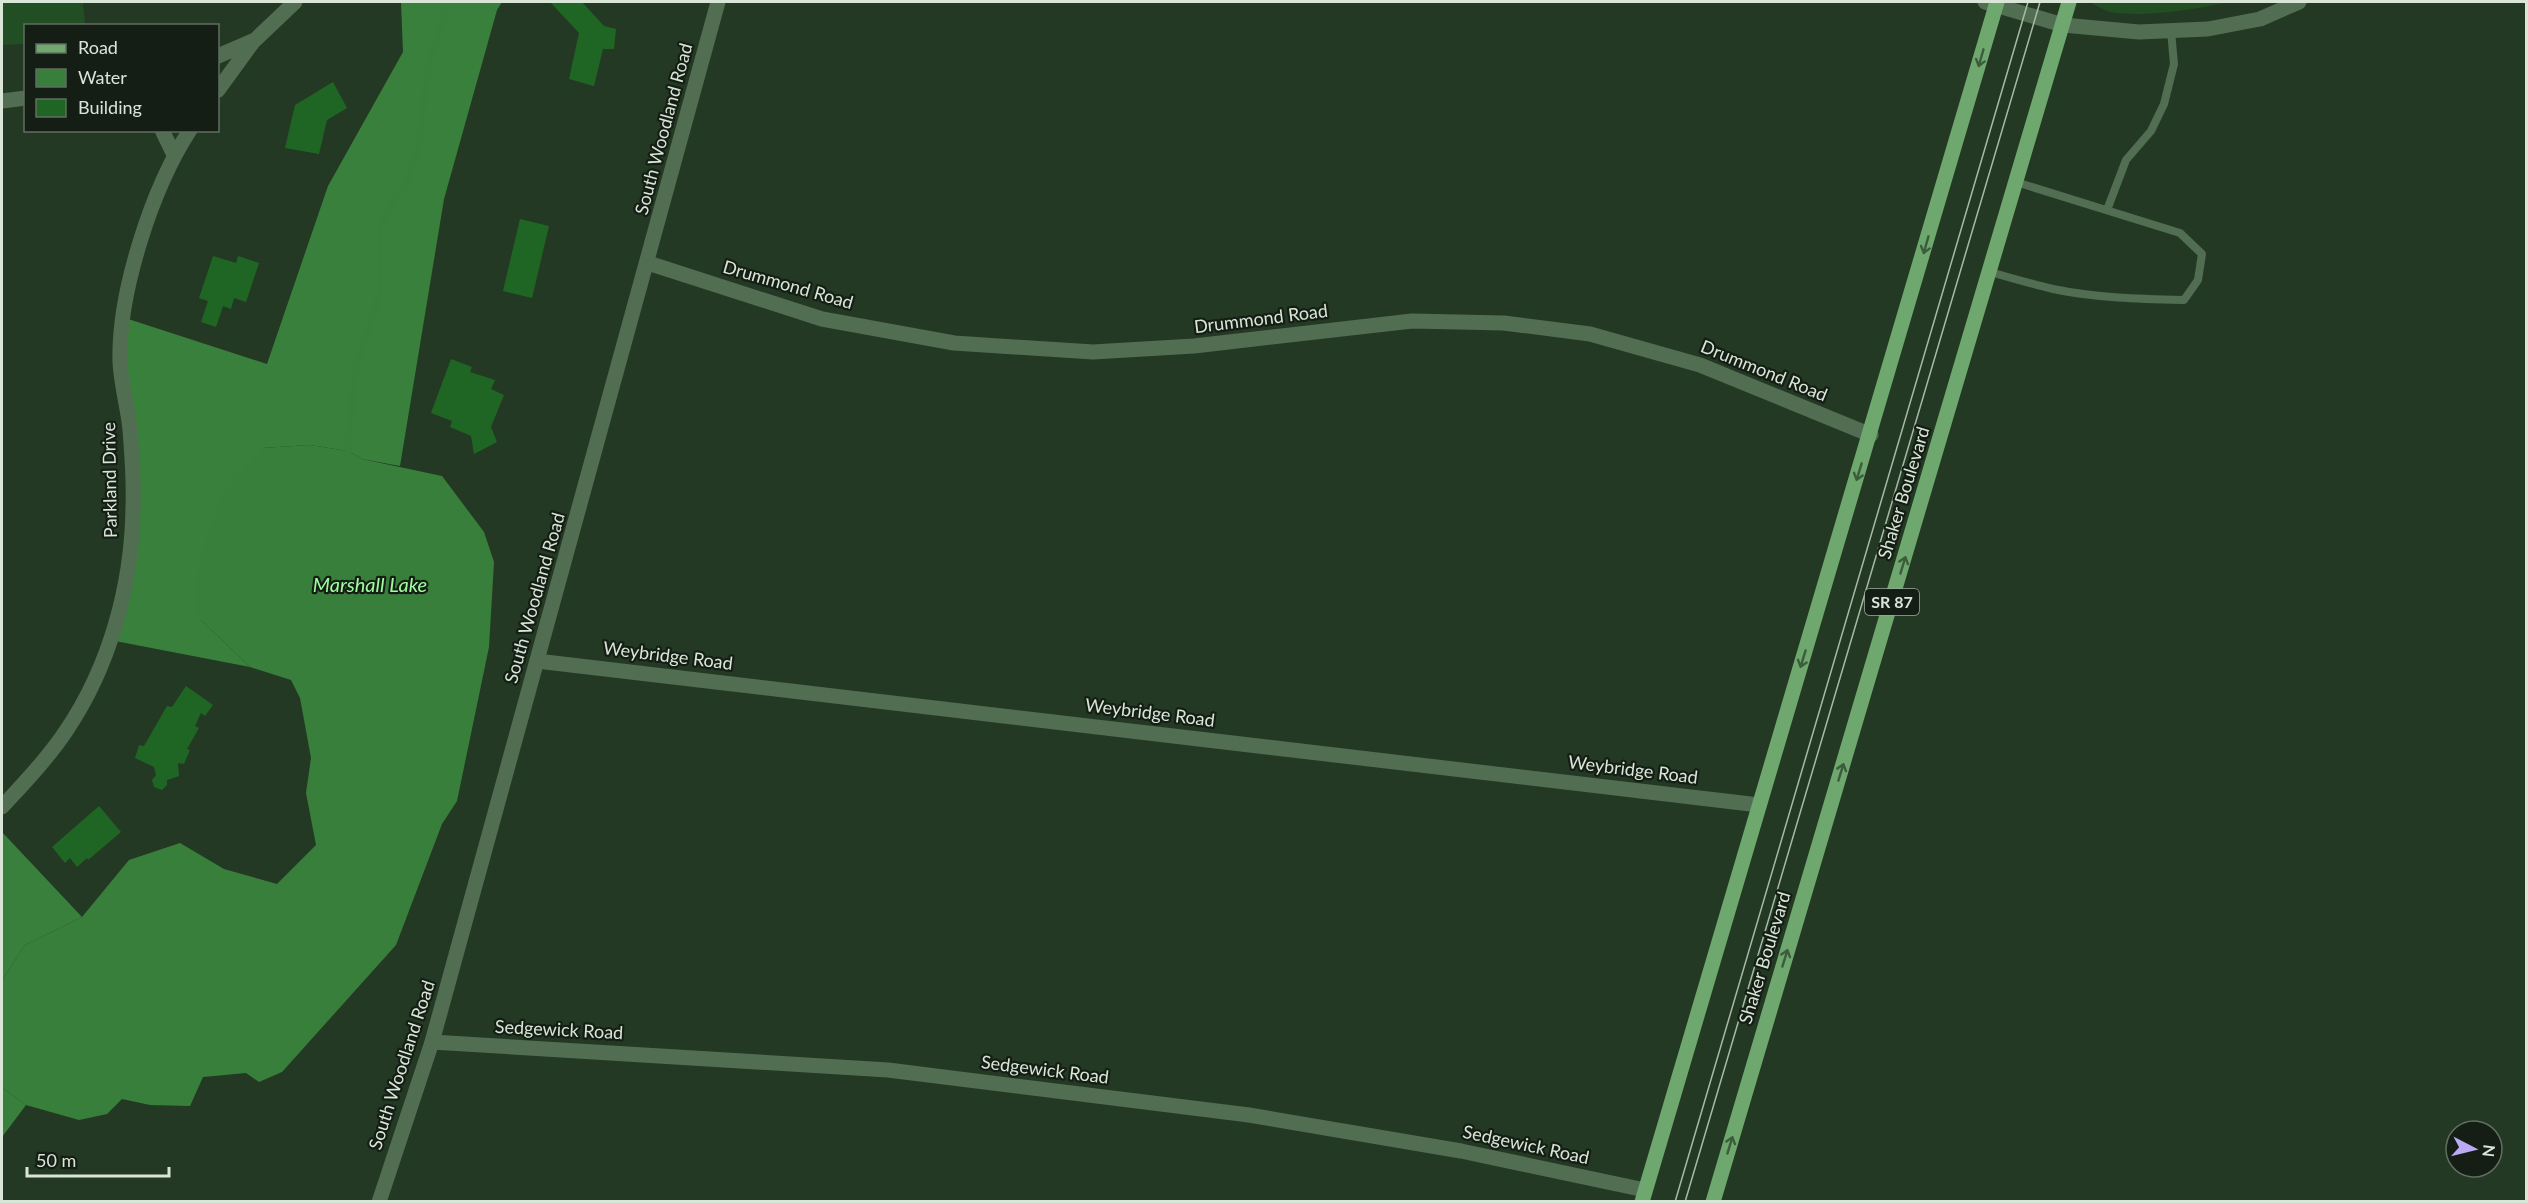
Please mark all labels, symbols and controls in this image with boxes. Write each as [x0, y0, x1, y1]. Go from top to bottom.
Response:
legend [24, 24, 219, 132]
text: Road [78, 36, 118, 58]
street label: South Woodland Road [630, 41, 697, 217]
one-way arrow [1975, 48, 1986, 67]
text: Water [78, 66, 127, 88]
text: Building [78, 96, 142, 118]
one-way arrow [1920, 235, 1931, 254]
street label: Drummond Road [721, 255, 856, 313]
street label: Drummond Road [1193, 299, 1329, 337]
street label: Drummond Road [1698, 335, 1831, 405]
street label: Parkland Drive [97, 422, 121, 538]
street label: Shaker Boulevard [1872, 424, 1934, 561]
one-way arrow [1853, 462, 1864, 481]
street label: South Woodland Road [499, 510, 569, 686]
one-way arrow [1898, 555, 1909, 574]
water label: Marshall Lake [313, 572, 427, 596]
road number: SR 87 [1865, 589, 1919, 615]
street label: Weybridge Road [602, 636, 734, 674]
one-way arrow [1797, 649, 1808, 668]
street label: Weybridge Road [1084, 693, 1216, 731]
street label: Weybridge Road [1567, 750, 1699, 788]
one-way arrow [1836, 763, 1847, 782]
street label: Shaker Boulevard [1733, 889, 1795, 1026]
one-way arrow [1780, 949, 1791, 968]
street label: South Woodland Road [363, 977, 439, 1152]
street label: Sedgewick Road [494, 1015, 624, 1043]
street label: Sedgewick Road [980, 1050, 1110, 1088]
north arrow [2444, 1119, 2504, 1179]
street label: Sedgewick Road [1461, 1120, 1591, 1168]
one-way arrow [1725, 1136, 1736, 1155]
scale bar [27, 1140, 170, 1178]
text: N [2479, 1144, 2500, 1158]
text: 50 m [36, 1149, 76, 1171]

